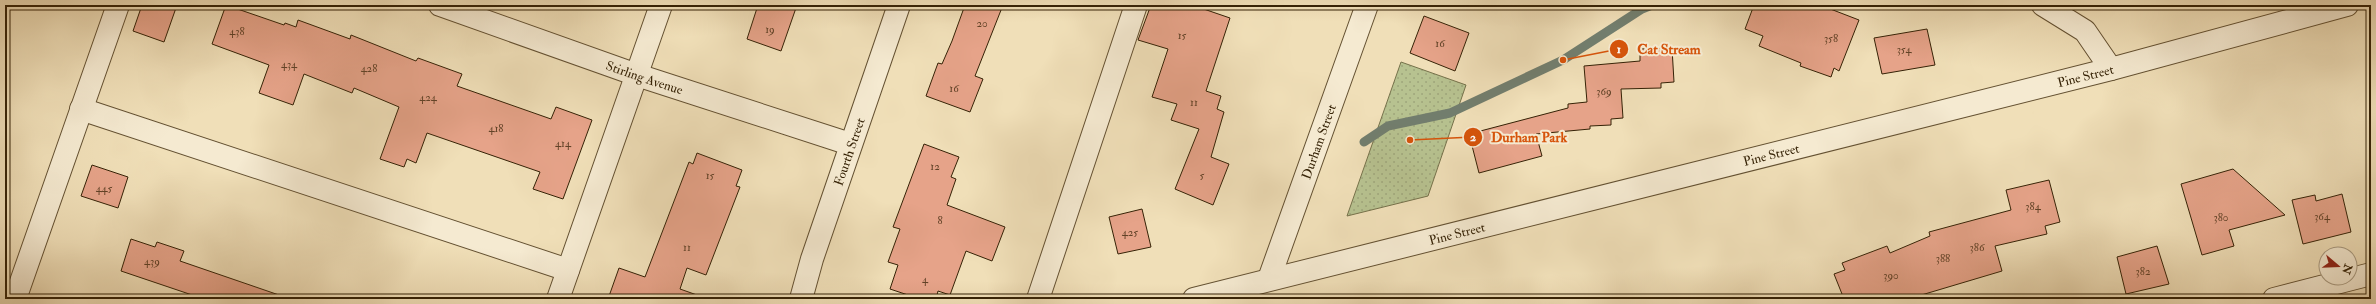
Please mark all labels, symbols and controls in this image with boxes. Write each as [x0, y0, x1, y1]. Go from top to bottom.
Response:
house number: 20 [976, 17, 988, 30]
house number: 19 [765, 23, 775, 36]
house number: 438 [229, 25, 245, 38]
house number: 15 [1178, 29, 1187, 42]
house number: 358 [1824, 32, 1838, 45]
callout: Cat Stream [1609, 36, 1709, 62]
house number: 16 [1435, 37, 1446, 50]
text: Cat Stream [1637, 41, 1701, 58]
text: 1 [1617, 42, 1621, 57]
house number: 354 [1897, 43, 1912, 56]
house number: 434 [281, 58, 298, 71]
street label: Stirling Avenue [604, 58, 685, 99]
house number: 428 [361, 62, 377, 75]
street label: Pine Street [2056, 62, 2116, 91]
house number: 16 [949, 82, 960, 95]
house number: 369 [1596, 85, 1612, 98]
house number: 424 [419, 91, 438, 104]
house number: 11 [1190, 96, 1198, 109]
street label: Durham Street [1298, 102, 1340, 182]
street label: Fourth Street [831, 116, 869, 188]
house number: 418 [488, 122, 504, 135]
callout: Durham Park [1463, 124, 1575, 150]
text: Durham Park [1491, 129, 1567, 146]
text: 2 [1470, 130, 1476, 145]
house number: 414 [555, 137, 572, 150]
street label: Pine Street [1742, 140, 1801, 170]
house number: 12 [930, 160, 940, 173]
house number: 15 [706, 169, 715, 182]
house number: 5 [1200, 169, 1205, 182]
house number: 445 [96, 182, 113, 195]
house number: 384 [2025, 200, 2042, 213]
house number: 364 [2314, 210, 2331, 223]
house number: 380 [2213, 211, 2229, 224]
house number: 8 [937, 214, 943, 227]
street label: Pine Street [1427, 219, 1487, 249]
house number: 425 [1122, 226, 1138, 239]
house number: 11 [683, 241, 691, 254]
house number: 386 [1970, 241, 1986, 254]
north arrow [2318, 246, 2358, 286]
house number: 388 [1936, 252, 1950, 265]
house number: 439 [144, 255, 160, 268]
text: N [2339, 261, 2355, 277]
house number: 382 [2136, 265, 2151, 278]
house number: 390 [1883, 269, 1899, 282]
house number: 4 [922, 273, 929, 286]

